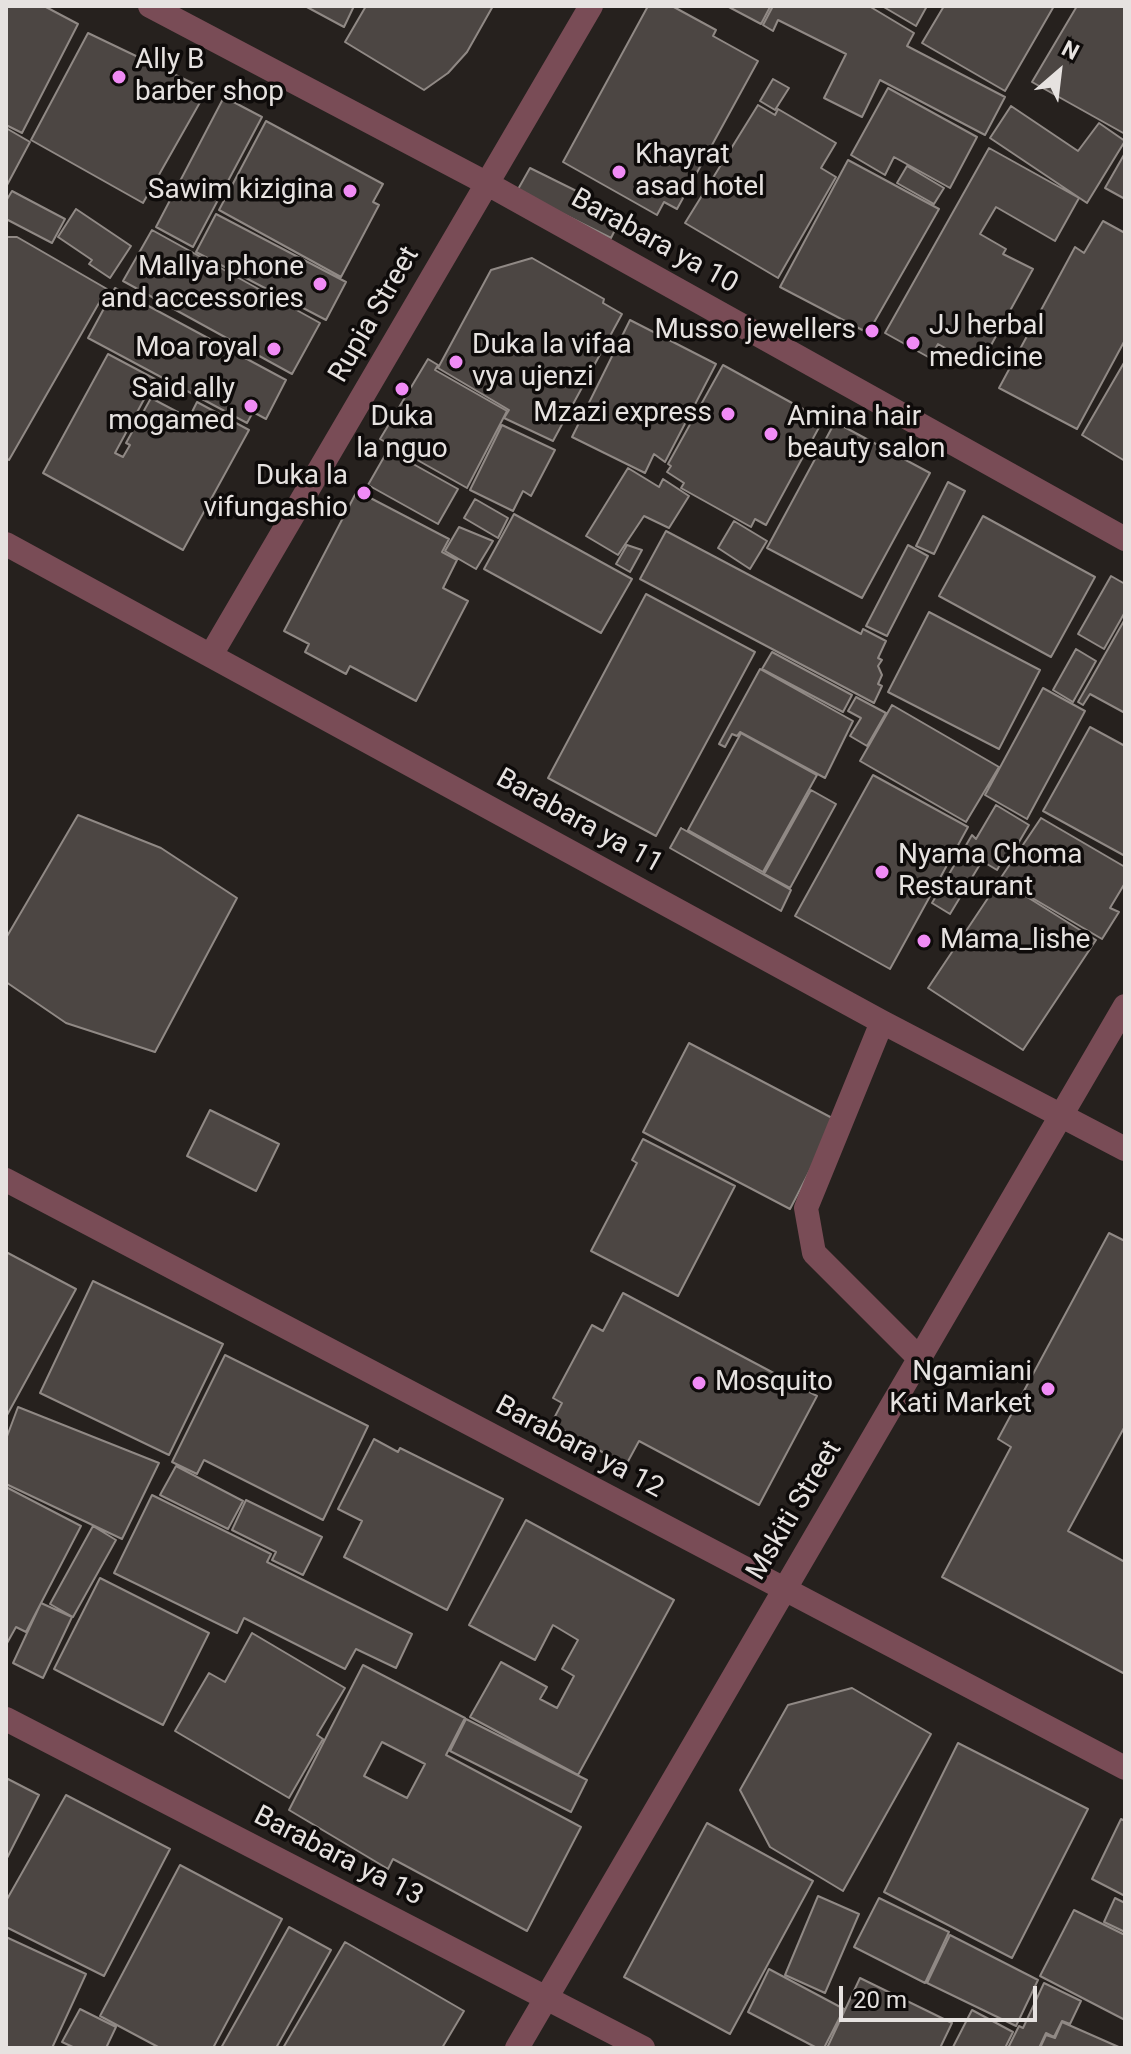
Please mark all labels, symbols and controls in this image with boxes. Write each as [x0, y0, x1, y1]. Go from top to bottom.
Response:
north arrow [1019, 32, 1099, 112]
text: N [1058, 36, 1083, 65]
place label: Ally B barber shop [135, 44, 284, 110]
marker: Ally B barber shop [110, 68, 128, 86]
place label: Khayrat asad hotel [635, 139, 765, 205]
marker: Khayrat asad hotel [610, 163, 628, 181]
place label: Sawim kizigina [148, 174, 334, 208]
marker: Sawim kizigina [341, 182, 359, 200]
street label: Barabara ya 10 [565, 182, 743, 302]
street label: Rupia Street [323, 241, 427, 389]
place label: Mallya phone and accessories [101, 251, 304, 317]
marker: Mallya phone and accessories [311, 275, 329, 293]
place label: JJ herbal medicine [929, 310, 1044, 376]
place label: Musso jewellers [654, 314, 856, 348]
marker: Musso jewellers [863, 322, 881, 340]
place label: Duka la vifaa vya ujenzi [472, 329, 632, 395]
place label: Moa royal [135, 332, 258, 366]
marker: JJ herbal medicine [904, 334, 922, 352]
marker: Moa royal [265, 340, 283, 358]
marker: Duka la vifaa vya ujenzi [447, 353, 465, 371]
place label: Said ally mogamed [108, 373, 235, 439]
marker: Duka la nguo [393, 380, 411, 398]
marker: Said ally mogamed [242, 397, 260, 415]
place label: Mzazi express [533, 397, 712, 431]
place label: Duka la nguo [356, 401, 448, 467]
place label: Amina hair beauty salon [787, 401, 946, 467]
marker: Mzazi express [719, 405, 737, 423]
marker: Amina hair beauty salon [762, 425, 780, 443]
place label: Duka la vifungashio [203, 460, 348, 526]
marker: Duka la vifungashio [355, 484, 373, 502]
street label: Barabara ya 11 [490, 762, 668, 882]
place label: Nyama Choma Restaurant [898, 839, 1082, 905]
marker: Nyama Choma Restaurant [873, 863, 891, 881]
place label: Mama_lishe [940, 924, 1090, 958]
marker: Mama_lishe [915, 932, 933, 950]
place label: Ngamiani Kati Market [889, 1356, 1032, 1422]
place label: Mosquito [715, 1366, 833, 1400]
marker: Mosquito [690, 1374, 708, 1392]
marker: Ngamiani Kati Market [1039, 1380, 1057, 1398]
street label: Barabara ya 12 [489, 1390, 669, 1506]
street label: Mskiti Street [740, 1435, 850, 1587]
street label: Barabara ya 13 [248, 1800, 428, 1914]
scale bar [843, 1970, 1041, 2020]
text: 20 m [853, 1986, 907, 2014]

